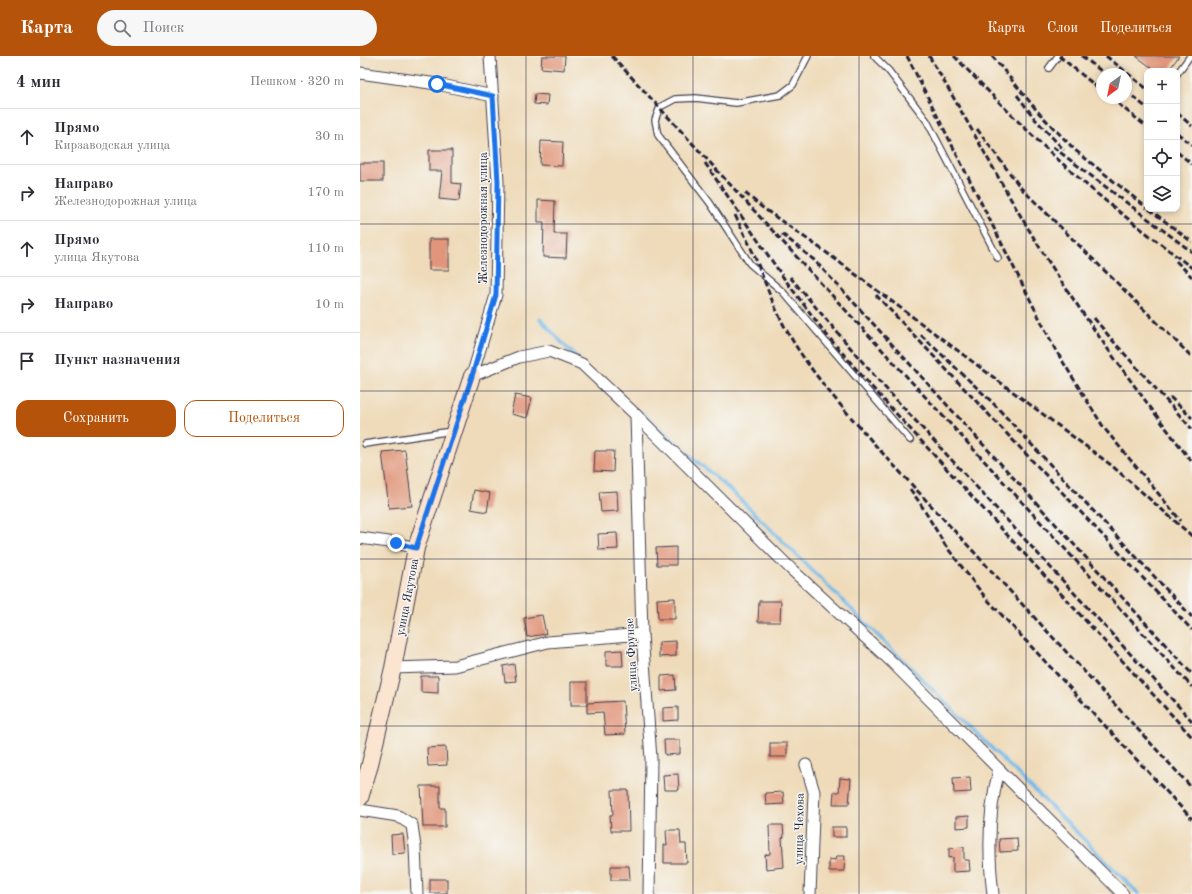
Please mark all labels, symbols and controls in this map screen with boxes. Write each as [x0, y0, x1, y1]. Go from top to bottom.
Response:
search box [97, 10, 377, 46]
icon: search [111, 17, 133, 39]
text: Карта [20, 19, 73, 38]
text: Поиск [143, 21, 184, 36]
text: Карта [987, 21, 1025, 35]
text: Слои [1047, 21, 1078, 35]
text: Поделиться [1100, 21, 1172, 35]
north arrow [1096, 68, 1132, 104]
map controls [1144, 68, 1180, 212]
button: + [1144, 68, 1180, 104]
text: 4 мин [16, 74, 61, 91]
text: Пешком · 320 m [250, 75, 344, 88]
route start [428, 75, 446, 93]
button: − [1144, 104, 1180, 140]
text: Прямо [54, 121, 100, 136]
icon: ahead [16, 126, 38, 148]
text: 30 m [315, 130, 344, 143]
text: Кирзаводская улица [54, 139, 170, 152]
button: locate [1144, 140, 1180, 176]
street label: Железнодорожная улица [478, 152, 490, 284]
button: layers [1144, 176, 1180, 212]
text: Направо [54, 177, 113, 192]
icon: right [16, 182, 38, 204]
text: 170 m [307, 186, 344, 199]
text: Железнодорожная улица [54, 195, 197, 208]
text: Прямо [54, 233, 100, 248]
icon: ahead [16, 238, 38, 260]
text: 110 m [307, 242, 344, 255]
text: улица Якутова [54, 251, 139, 264]
icon: right [16, 294, 38, 316]
text: Направо [54, 297, 113, 312]
text: 10 m [315, 298, 344, 311]
icon: arrive [16, 350, 38, 372]
text: Пункт назначения [54, 353, 181, 368]
button: Сохранить [16, 400, 176, 437]
button: Поделиться [184, 400, 344, 437]
route end [387, 534, 405, 552]
street label: улица Якутова [395, 557, 421, 637]
street label: улица Фрунзе [624, 617, 640, 692]
street label: улица Чехова [793, 793, 807, 865]

